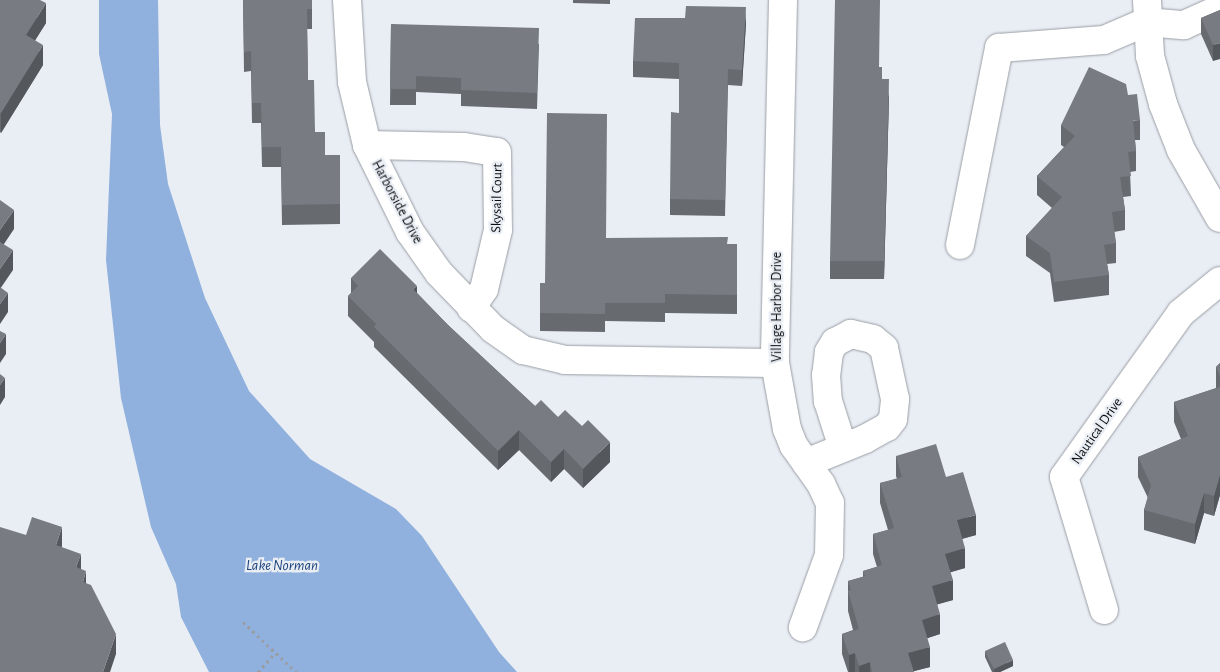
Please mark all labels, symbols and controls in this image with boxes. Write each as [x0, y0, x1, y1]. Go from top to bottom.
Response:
street label: Harborside Drive [368, 157, 426, 247]
street label: Skysail Court [488, 163, 506, 233]
street label: Village Harbor Drive [769, 252, 785, 362]
street label: Nautical Drive [1068, 395, 1126, 467]
water label: Lake Norman [246, 557, 318, 575]

